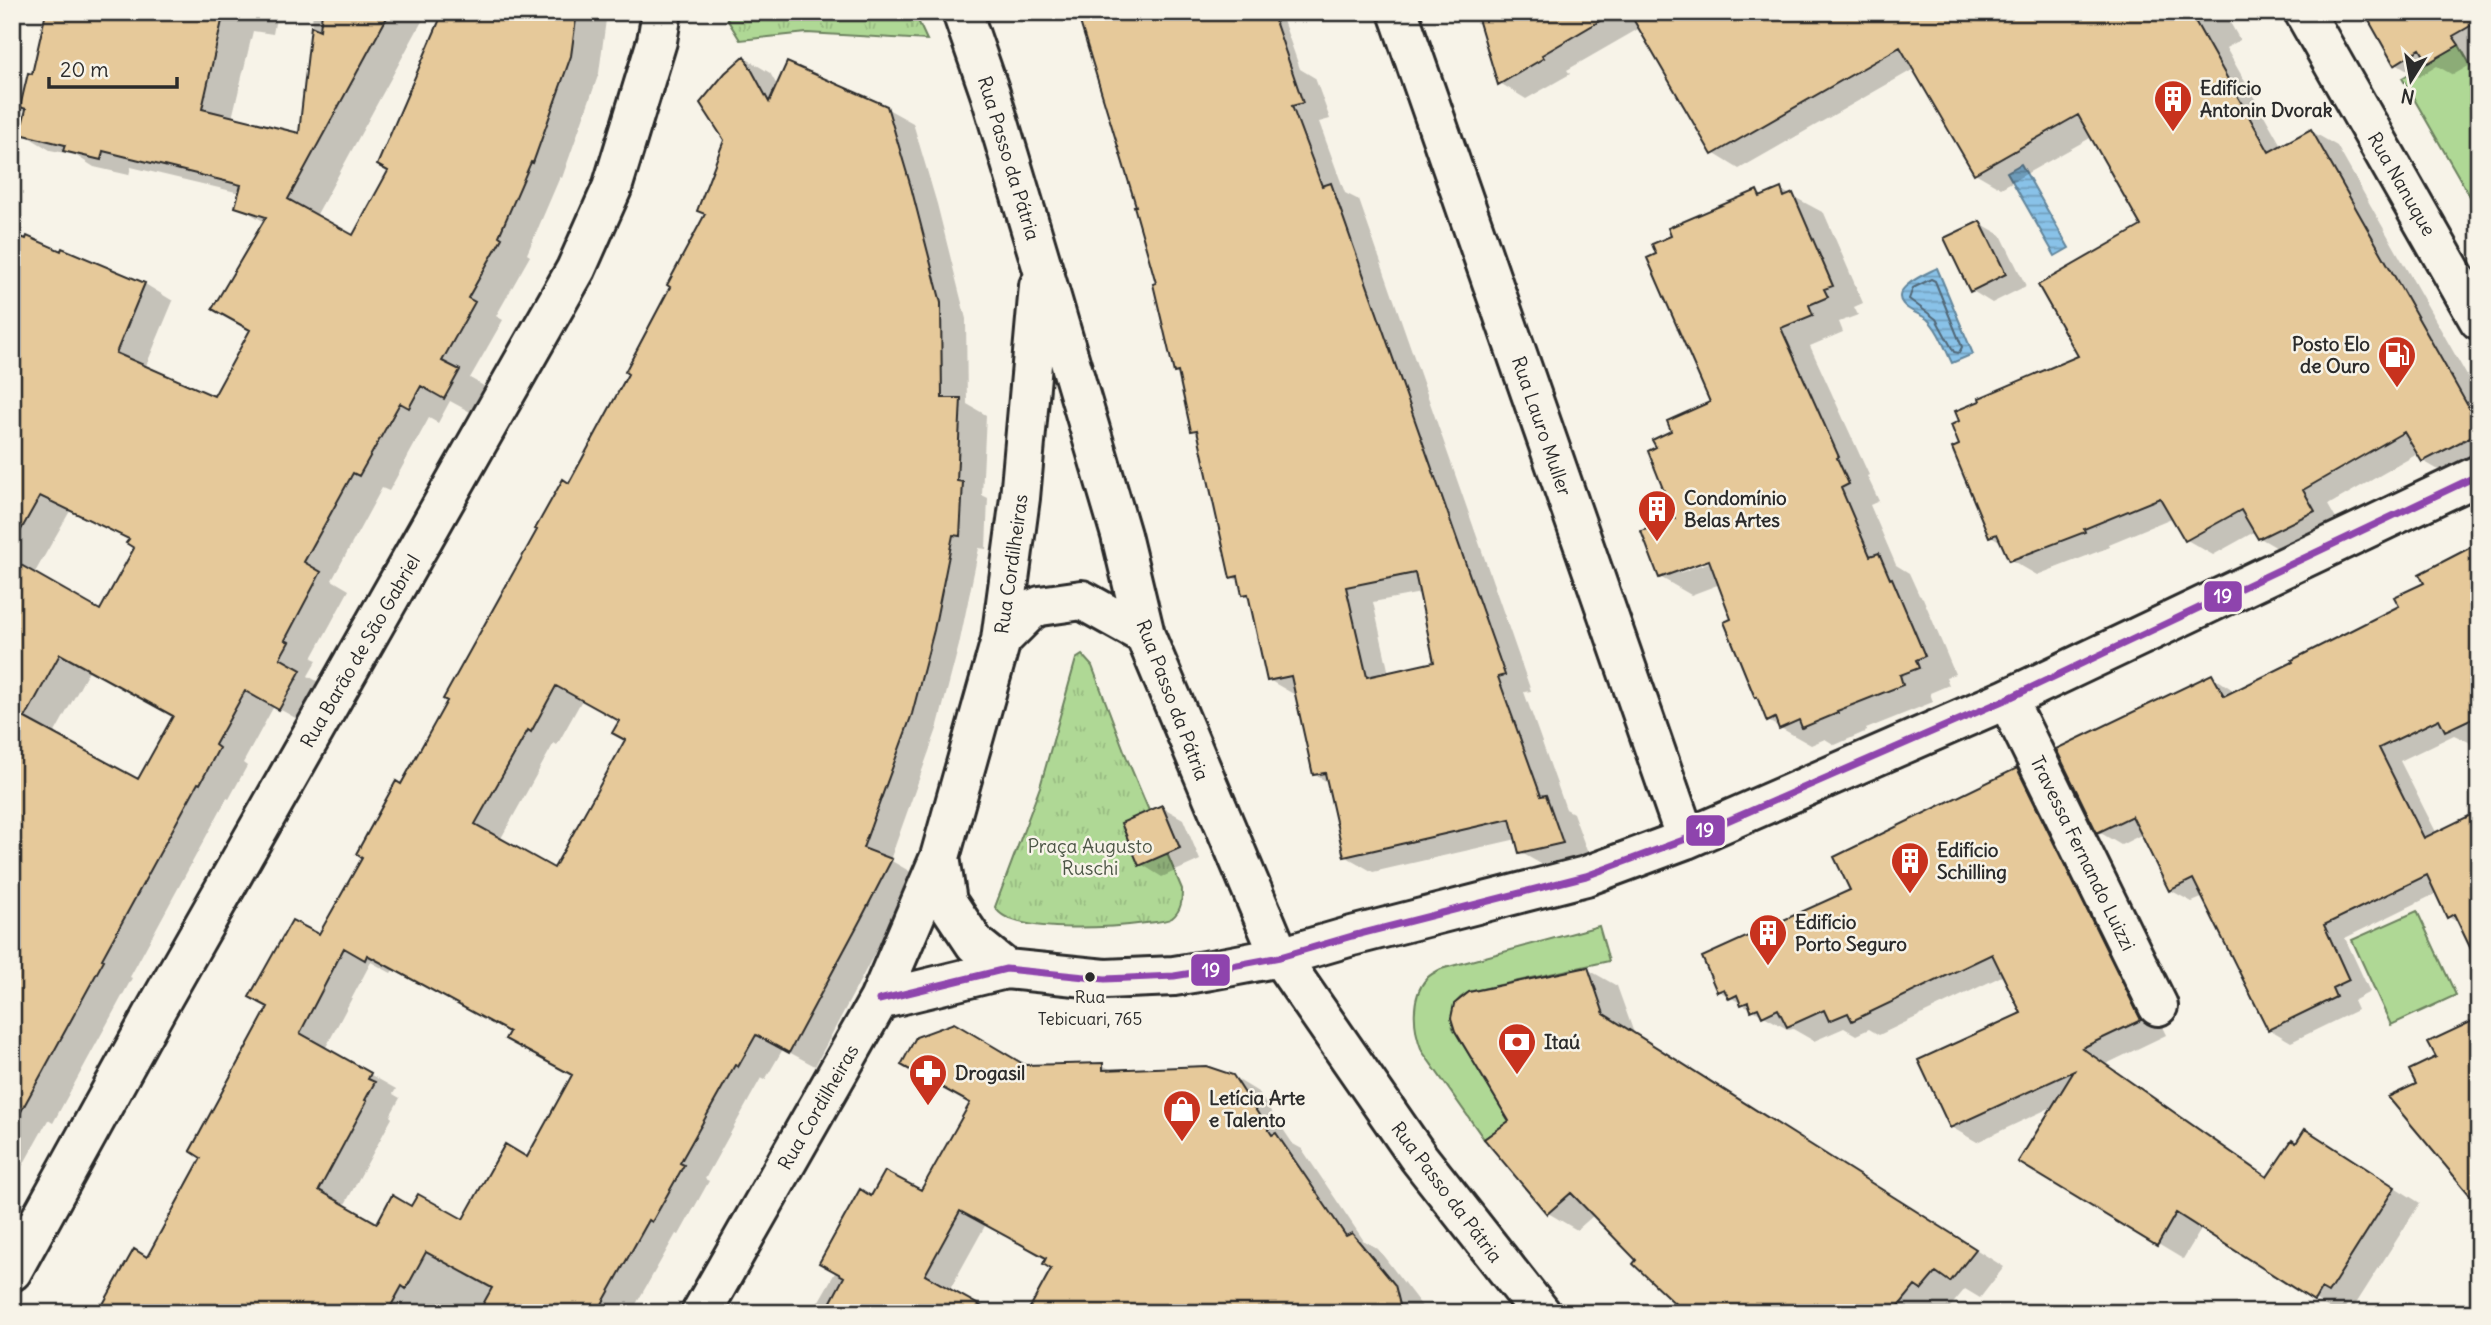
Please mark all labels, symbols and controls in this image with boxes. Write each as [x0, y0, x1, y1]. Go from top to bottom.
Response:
scale bar [49, 46, 177, 90]
north arrow [2376, 46, 2446, 116]
text: 20 m [60, 56, 109, 83]
street label: Rua Passo da Pátria [973, 73, 1045, 243]
place label: Edifício Antonin Dvorak [2200, 76, 2333, 122]
building icon: Edifício Antonin Dvorak [2152, 78, 2194, 133]
text: N [2399, 84, 2416, 110]
street label: Rua Nanuque [2363, 128, 2441, 240]
place label: Posto Elo de Ouro [2292, 332, 2370, 378]
fuel station icon: Posto Elo de Ouro [2376, 334, 2418, 389]
street label: Rua Lauro Muller [1507, 353, 1577, 499]
place label: Condomínio Belas Artes [1684, 486, 1787, 532]
building icon: Condomínio Belas Artes [1636, 488, 1678, 543]
street label: Rua Cordilheiras [989, 492, 1033, 636]
street label: Rua Barão de São Gabriel [295, 550, 425, 752]
line badge: 19 [2203, 580, 2243, 613]
text: 19 [2214, 584, 2232, 608]
street label: Rua Passo da Pátria [1131, 616, 1215, 784]
street label: Travessa Fernando Luizzi [2025, 752, 2141, 954]
line badge: 19 [1685, 814, 1726, 847]
text: 19 [1696, 818, 1714, 842]
park label: Praça Augusto Ruschi [1027, 834, 1153, 880]
place label: Edifício Schilling [1937, 838, 2007, 884]
building icon: Edifício Schilling [1889, 840, 1931, 895]
place label: Edifício Porto Seguro [1795, 910, 1907, 956]
building icon: Edifício Porto Seguro [1747, 912, 1789, 967]
line badge: 19 [1190, 953, 1231, 987]
text: 19 [1202, 958, 1220, 982]
marker: Rua Tebicuari, 765 [1083, 970, 1097, 984]
place label: Rua Tebicuari, 765 [1038, 986, 1142, 1030]
bank icon: Itaú [1496, 1021, 1538, 1076]
place label: Itaú [1544, 1030, 1580, 1054]
street label: Rua Cordilheiras [772, 1040, 864, 1174]
pharmacy icon: Drogasil [907, 1052, 949, 1107]
place label: Drogasil [955, 1061, 1025, 1085]
place label: Letícia Arte e Talento [1209, 1086, 1305, 1132]
shop icon: Letícia Arte e Talento [1161, 1088, 1203, 1143]
street label: Rua Passo da Pátria [1386, 1117, 1508, 1267]

